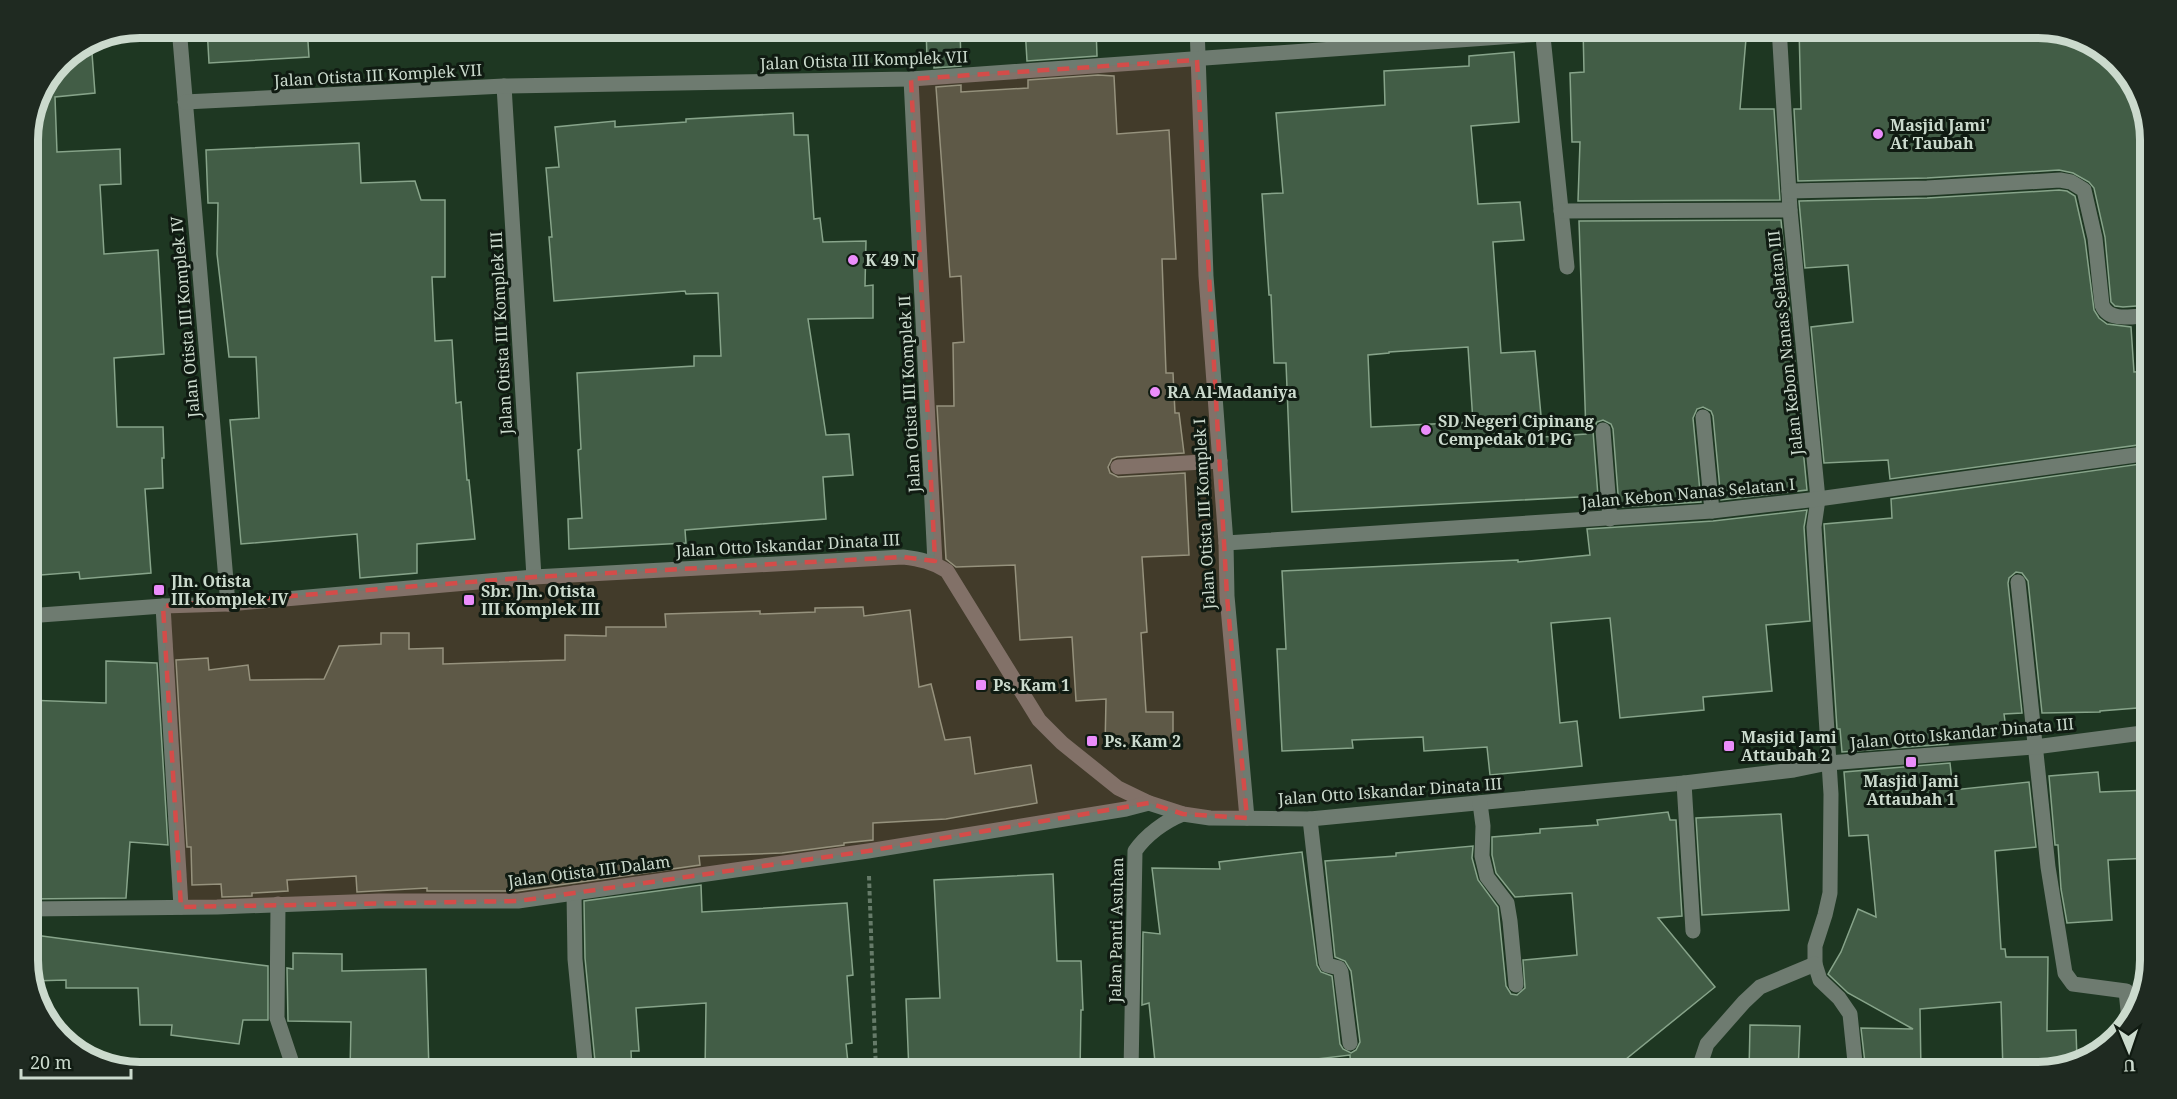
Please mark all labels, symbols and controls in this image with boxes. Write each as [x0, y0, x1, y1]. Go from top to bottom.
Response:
street label: Jalan Otista III Komplek VII [759, 45, 969, 75]
street label: Jalan Otista III Komplek VII [272, 59, 483, 91]
place label: Masjid Jami' At Taubah [1890, 114, 1990, 154]
marker: Masjid Jami' At Taubah [1871, 127, 1885, 141]
street label: Jalan Otista III Komplek IV [165, 215, 205, 420]
street label: Jalan Kebon Nanas Selatan III [1762, 229, 1808, 458]
street label: Jalan Otista III Komplek III [485, 231, 517, 436]
place label: K 49 N [865, 249, 916, 271]
marker: K 49 N [846, 253, 860, 267]
street label: Jalan Otista III Komplek II [893, 295, 925, 494]
place label: RA Al-Madaniya [1167, 381, 1298, 403]
marker: RA Al-Madaniya [1148, 385, 1162, 399]
place label: SD Negeri Cipinang Cempedak 01 PG [1438, 410, 1594, 450]
street label: Jalan Otista III Komplek I [1188, 418, 1220, 611]
marker: SD Negeri Cipinang Cempedak 01 PG [1419, 423, 1433, 437]
street label: Jalan Kebon Nanas Selatan I [1579, 473, 1796, 513]
street label: Jalan Otto Iskandar Dinata III [674, 528, 901, 562]
place label: Jln. Otista III Komplek IV [170, 570, 289, 610]
place label: Sbr. Jln. Otista III Komplek III [481, 580, 600, 620]
marker: Jln. Otista III Komplek IV [152, 583, 166, 597]
marker: Sbr. Jln. Otista III Komplek III [462, 593, 476, 607]
place label: Ps. Kam 1 [993, 674, 1070, 696]
marker: Ps. Kam 1 [974, 678, 988, 692]
street label: Jalan Otto Iskandar Dinata III [1848, 712, 2075, 754]
place label: Masjid Jami Attaubah 2 [1741, 726, 1837, 766]
place label: Ps. Kam 2 [1104, 730, 1181, 752]
marker: Ps. Kam 2 [1085, 734, 1099, 748]
marker: Masjid Jami Attaubah 2 [1722, 739, 1736, 753]
marker: Masjid Jami Attaubah 1 [1904, 755, 1918, 769]
place label: Masjid Jami Attaubah 1 [1863, 770, 1959, 810]
street label: Jalan Otto Iskandar Dinata III [1276, 772, 1503, 810]
street label: Jalan Otista III Dalam [506, 850, 671, 892]
street label: Jalan Panti Asuhan [1104, 857, 1128, 1004]
north arrow [2099, 1021, 2159, 1081]
scale bar [21, 1042, 130, 1080]
text: 20 m [30, 1050, 72, 1074]
text: U [2123, 1055, 2136, 1077]

